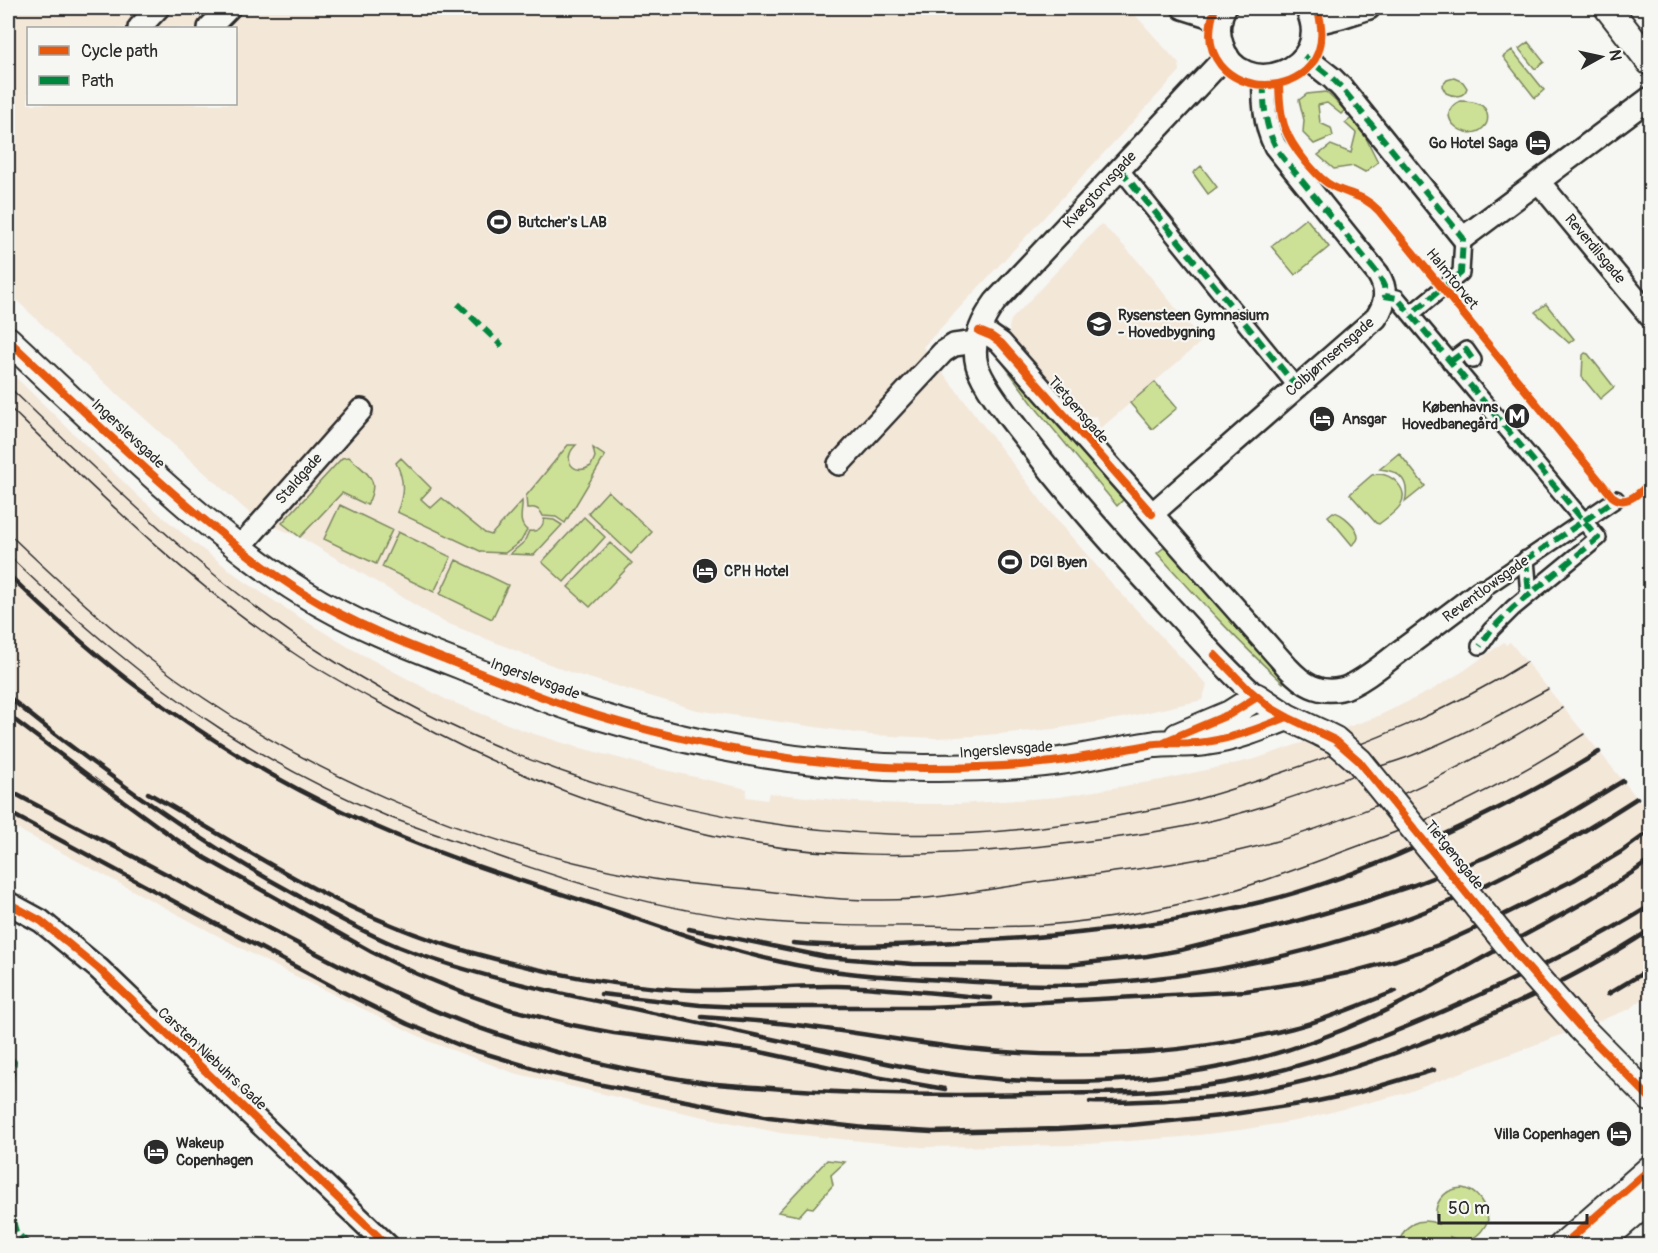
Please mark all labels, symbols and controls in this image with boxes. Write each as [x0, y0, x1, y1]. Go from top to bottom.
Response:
legend [27, 27, 237, 105]
north arrow [1571, 27, 1631, 87]
text: Cycle path [81, 40, 158, 63]
text: N [1604, 48, 1626, 62]
text: Path [81, 70, 114, 93]
hotel icon: Go Hotel Saga [1523, 128, 1553, 158]
place label: Go Hotel Saga [1429, 134, 1518, 153]
street label: Kvægtorvsgade [1059, 147, 1141, 233]
sports icon: Butcher's LAB [484, 207, 514, 237]
street label: Reverdilsgade [1560, 210, 1630, 288]
place label: Butcher's LAB [518, 213, 607, 232]
street label: Halmtorvet [1422, 245, 1483, 314]
place label: Rysensteen Gymnasium - Hovedbygning [1118, 306, 1269, 342]
school or university icon: Rysensteen Gymnasium - Hovedbygning [1084, 309, 1114, 339]
street label: Colbjørnsensgade [1282, 313, 1379, 401]
street label: Tietgensgade [1043, 372, 1113, 448]
street label: Ingerslevsgade [87, 395, 169, 473]
place label: Københavns Hovedbanegård [1401, 398, 1498, 434]
metro station icon: Københavns Hovedbanegård [1502, 401, 1532, 431]
hotel icon: Ansgar [1307, 404, 1337, 434]
place label: Ansgar [1342, 410, 1387, 429]
street label: Staldgade [271, 449, 327, 509]
sports icon: DGI Byen [995, 547, 1025, 577]
street label: Reventlowsgade [1439, 551, 1533, 627]
place label: DGI Byen [1030, 553, 1088, 572]
hotel icon: CPH Hotel [690, 556, 720, 586]
place label: CPH Hotel [724, 562, 789, 581]
street label: Ingerslevsgade [488, 654, 583, 704]
street label: Ingerslevsgade [959, 737, 1054, 763]
street label: Tietgensgade [1420, 817, 1488, 894]
street label: Carsten Niebuhrs Gade [153, 1003, 271, 1115]
hotel icon: Villa Copenhagen [1604, 1119, 1634, 1149]
place label: Villa Copenhagen [1494, 1125, 1601, 1144]
place label: Wakeup Copenhagen [176, 1134, 254, 1170]
hotel icon: Wakeup Copenhagen [141, 1137, 171, 1167]
scale bar [1439, 1187, 1588, 1225]
text: 50 m [1448, 1197, 1490, 1220]

